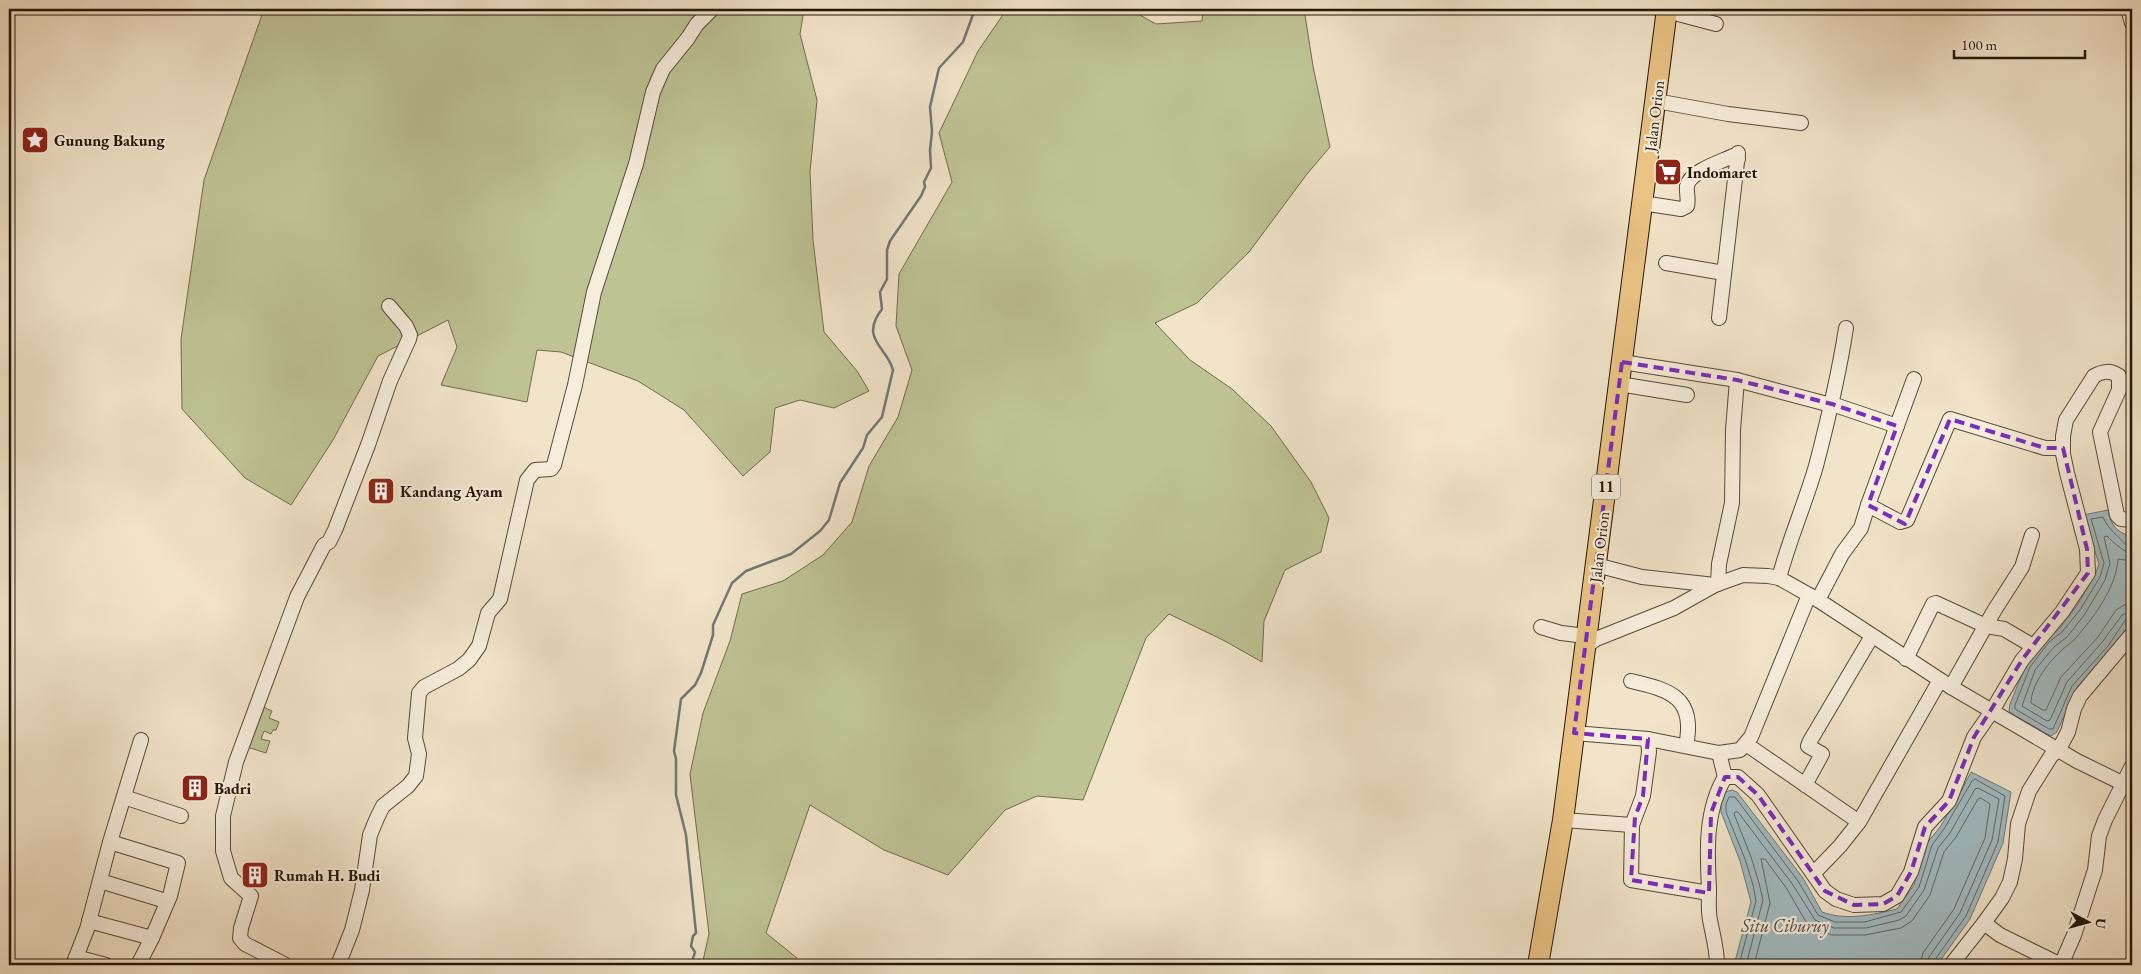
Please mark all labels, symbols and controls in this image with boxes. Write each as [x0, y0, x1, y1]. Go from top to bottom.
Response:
scale bar [1954, 28, 2085, 60]
text: 100 m [1961, 35, 1998, 54]
street label: Jalan Orion [1639, 79, 1669, 155]
place icon: Gunung Bakung [20, 125, 50, 155]
place label: Gunung Bakung [54, 130, 166, 151]
supermarket icon: Indomaret [1653, 157, 1683, 187]
place label: Indomaret [1687, 162, 1758, 183]
road number: 11 [1592, 474, 1620, 500]
building icon: Kandang Ayam [366, 476, 396, 506]
place label: Kandang Ayam [400, 481, 503, 502]
street label: Jalan Orion [1584, 510, 1614, 586]
building icon: Badri [180, 773, 210, 803]
place label: Badri [214, 778, 251, 799]
building icon: Rumah H. Budi [240, 860, 270, 890]
place label: Rumah H. Budi [274, 865, 381, 886]
north arrow [2064, 896, 2114, 946]
water label: Situ Ciburuy [1740, 914, 1830, 938]
text: U [2091, 917, 2110, 930]

